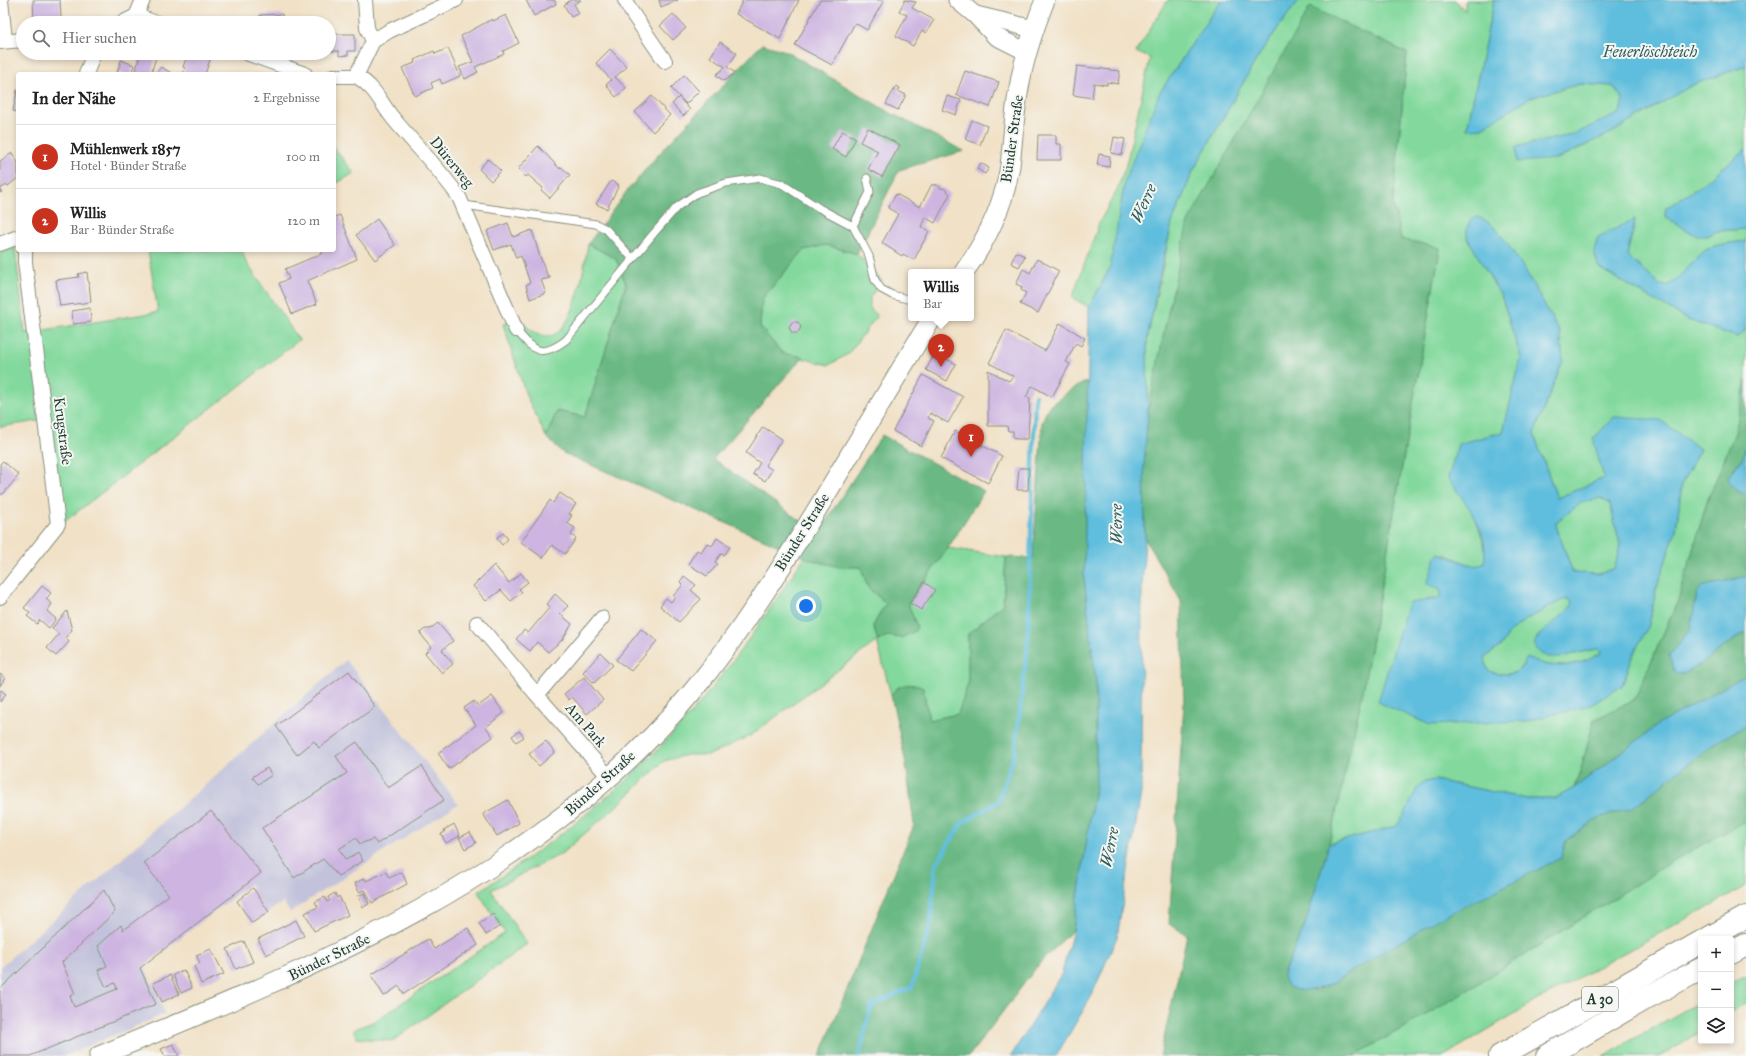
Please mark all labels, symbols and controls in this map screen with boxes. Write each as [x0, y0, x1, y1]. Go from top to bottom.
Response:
search box [16, 16, 336, 60]
icon: search [30, 27, 52, 49]
text: Hier suchen [62, 29, 137, 47]
water label: Feuerlöschteich [1602, 42, 1697, 61]
text: In der Nähe [32, 88, 116, 109]
text: 2 Ergebnisse [253, 90, 320, 106]
street label: Bünder Straße [997, 94, 1027, 184]
street label: Dürerweg [426, 133, 479, 192]
text: Mühlenwerk 1857 [70, 140, 180, 158]
text: 1 [42, 149, 48, 165]
text: 100 m [286, 149, 320, 165]
text: Hotel · Bünder Straße [70, 158, 186, 174]
water label: Werre [1127, 180, 1161, 225]
text: Willis [70, 204, 106, 222]
text: 2 [42, 213, 48, 229]
text: 120 m [287, 213, 320, 229]
text: Bar · Bünder Straße [70, 222, 174, 238]
popup [908, 269, 974, 321]
text: Willis [923, 278, 959, 296]
text: Bar [923, 296, 942, 312]
pin: 2 [928, 334, 954, 367]
street label: Krugstraße [50, 396, 76, 466]
pin: 1 [958, 424, 984, 457]
street label: Bünder Straße [771, 490, 833, 574]
water label: Werre [1107, 503, 1126, 544]
your location [796, 596, 816, 616]
street label: Am Park [561, 698, 610, 751]
street label: Bünder Straße [561, 747, 639, 819]
water label: Werre [1096, 825, 1123, 869]
street label: Bünder Straße [285, 929, 373, 985]
map controls [1698, 936, 1734, 1044]
button: + [1698, 936, 1734, 972]
button: − [1698, 972, 1734, 1008]
road number: A 30 [1582, 987, 1618, 1011]
button: layers [1698, 1008, 1734, 1044]

